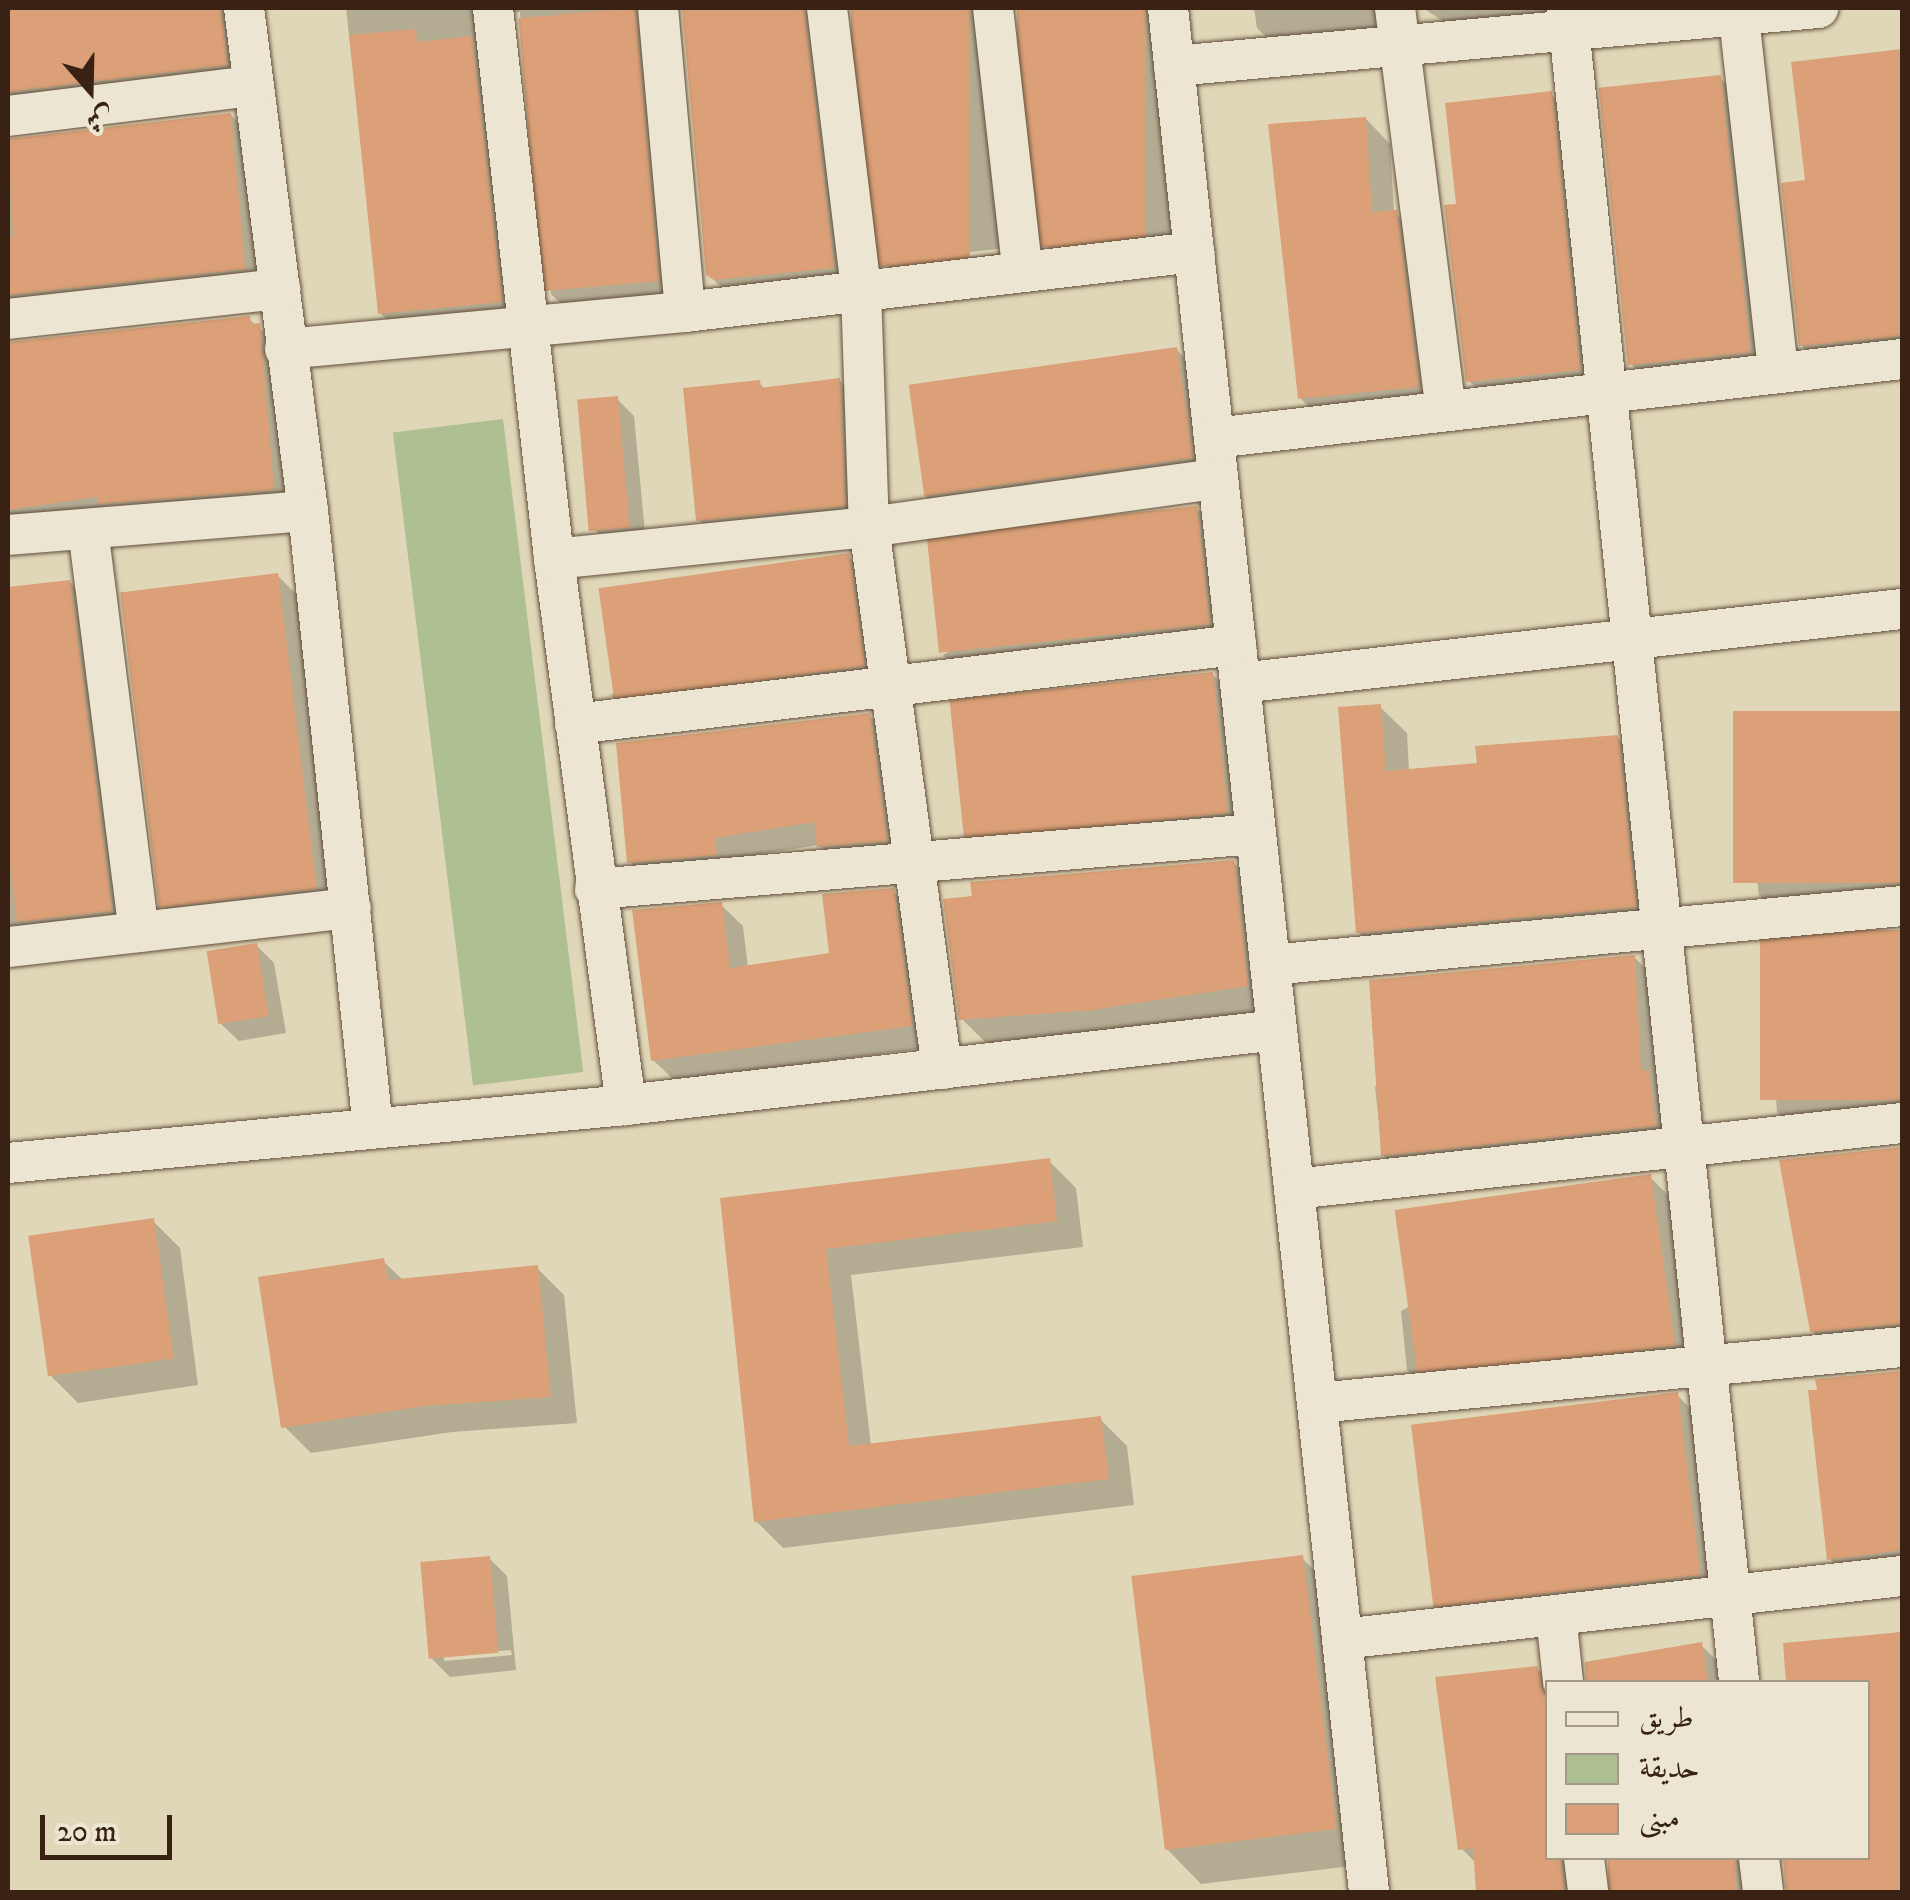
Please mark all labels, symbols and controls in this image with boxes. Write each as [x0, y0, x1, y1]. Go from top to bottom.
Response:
north arrow [40, 40, 140, 140]
text: ش [81, 97, 119, 140]
legend [1545, 1680, 1870, 1860]
text: طريق [1639, 1700, 1694, 1737]
text: حديقة [1639, 1750, 1700, 1787]
scale bar [45, 1795, 178, 1857]
text: مبنى [1639, 1800, 1680, 1837]
text: 20 m [57, 1814, 117, 1851]

